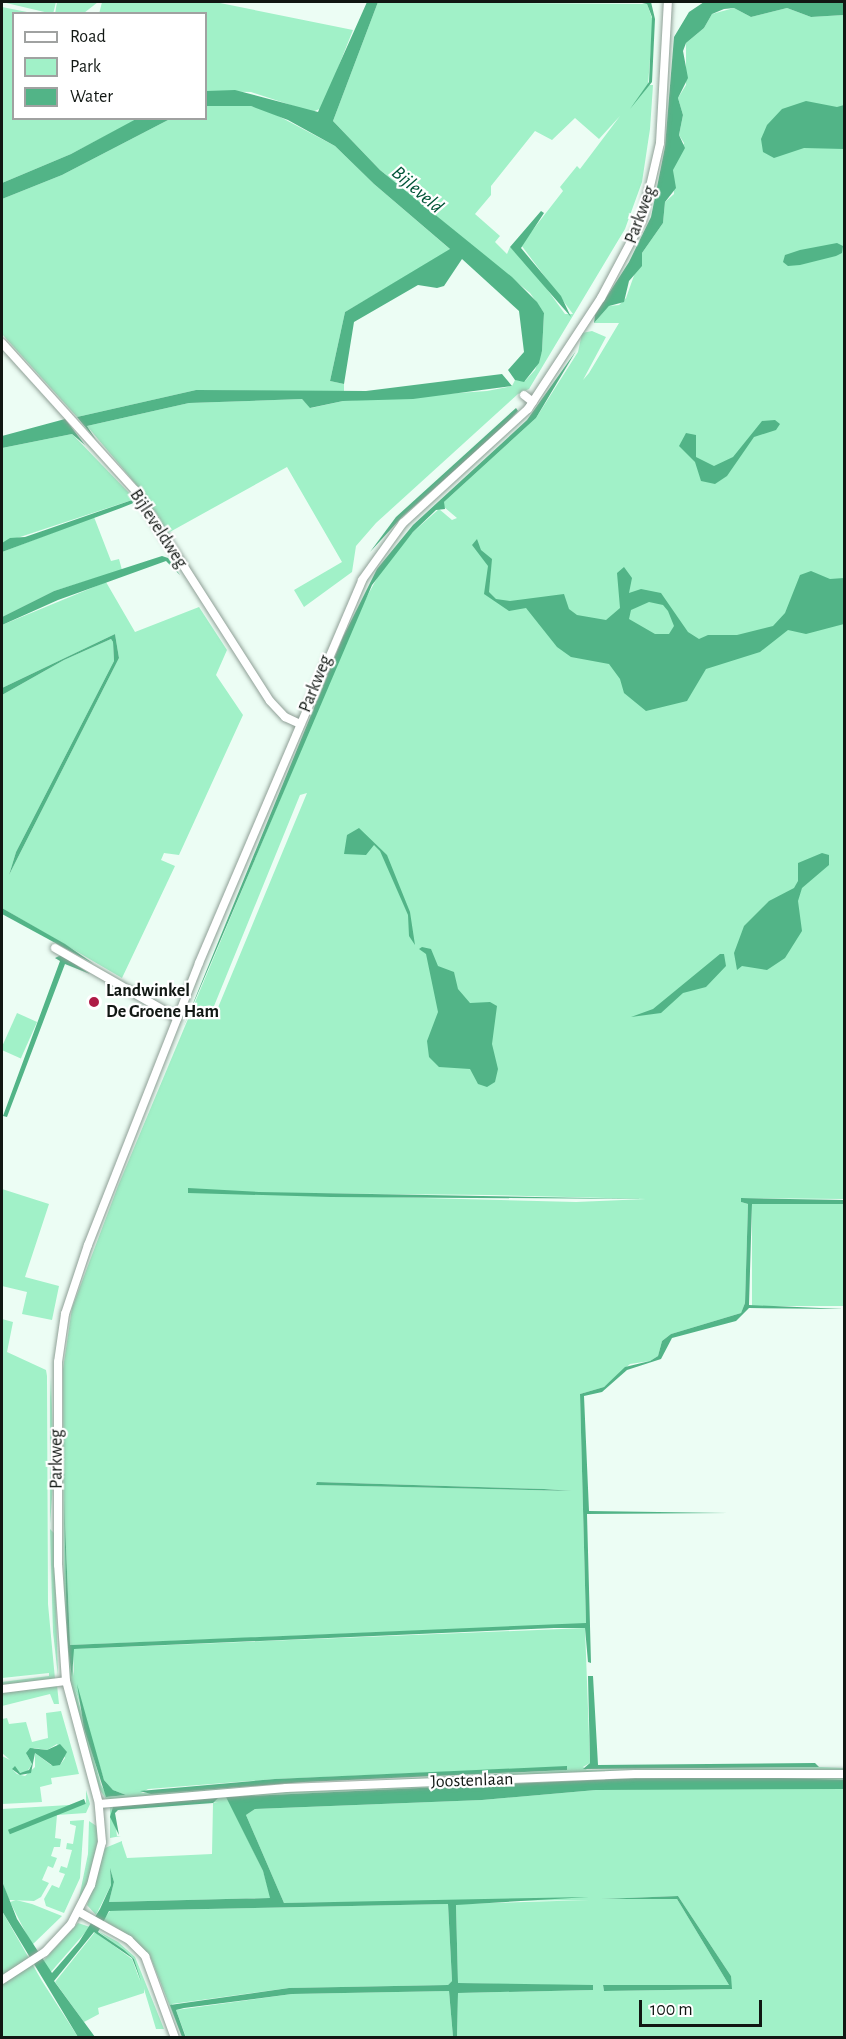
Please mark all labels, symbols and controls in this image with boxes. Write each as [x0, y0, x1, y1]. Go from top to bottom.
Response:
legend [12, 12, 207, 120]
text: Road [70, 28, 106, 46]
text: Park [70, 58, 101, 76]
text: Water [70, 88, 113, 106]
water label: Bijleveld [386, 161, 448, 219]
street label: Parkweg [621, 183, 661, 247]
street label: Bijleveldweg [125, 485, 191, 573]
street label: Parkweg [295, 652, 337, 716]
place label: Landwinkel De Groene Ham [106, 981, 219, 1024]
marker: Landwinkel De Groene Ham [87, 995, 101, 1009]
street label: Parkweg [46, 1429, 68, 1489]
street label: Joostenlaan [430, 1769, 514, 1793]
scale bar [642, 1988, 765, 2026]
text: 100 m [650, 2001, 693, 2019]

